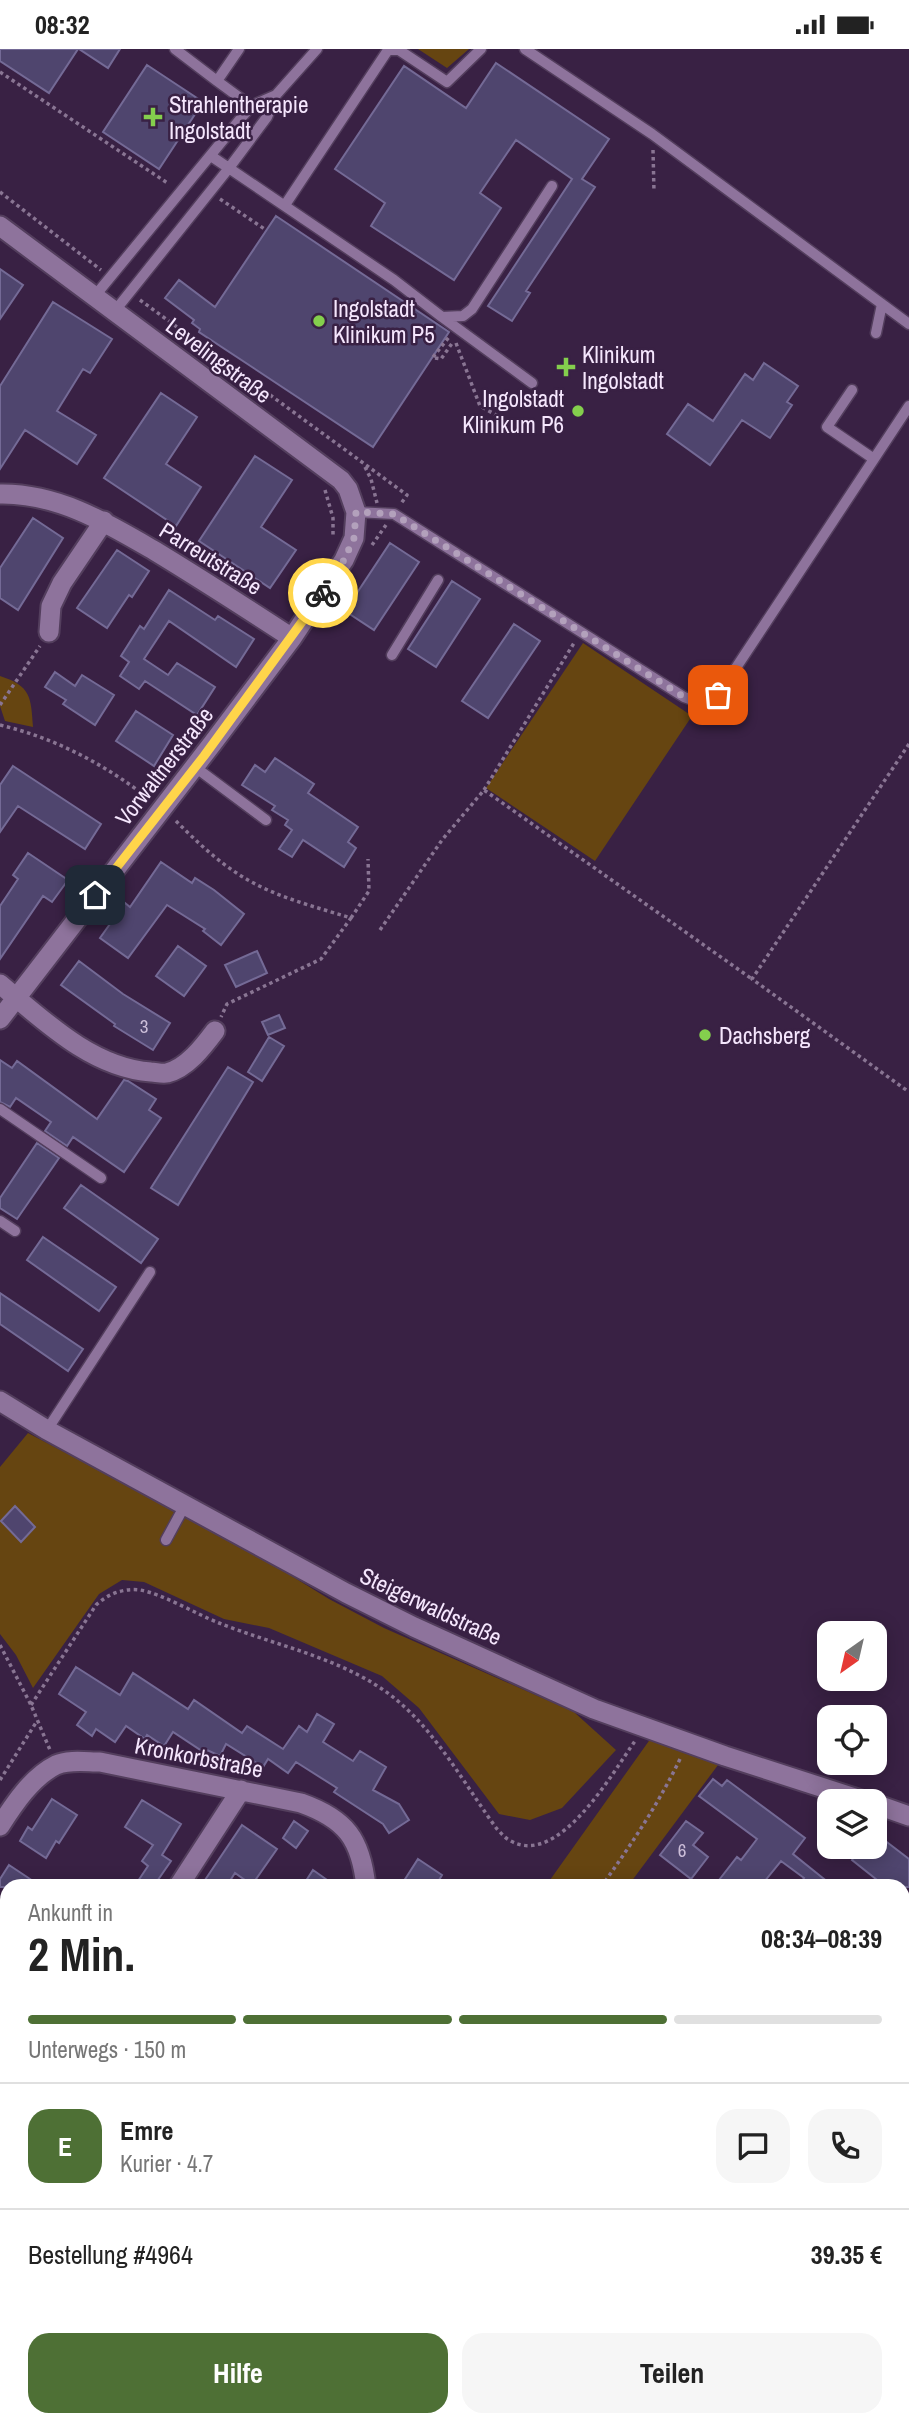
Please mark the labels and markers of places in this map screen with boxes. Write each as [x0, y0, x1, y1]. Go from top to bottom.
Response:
place label: Strahlentherapie Ingolstadt [169, 89, 308, 146]
marker: Strahlentherapie Ingolstadt [143, 107, 163, 127]
place label: Ingolstadt Klinikum P5 [333, 293, 435, 350]
marker: Ingolstadt Klinikum P5 [311, 313, 327, 329]
place label: Klinikum Ingolstadt [582, 339, 664, 396]
marker: Klinikum Ingolstadt [556, 357, 576, 377]
place label: Ingolstadt Klinikum P6 [462, 383, 564, 440]
marker: Ingolstadt Klinikum P6 [570, 403, 586, 419]
pin [688, 665, 748, 725]
pin [65, 865, 125, 925]
place label: Dachsberg [719, 1020, 811, 1051]
marker: Dachsberg [697, 1027, 713, 1043]

